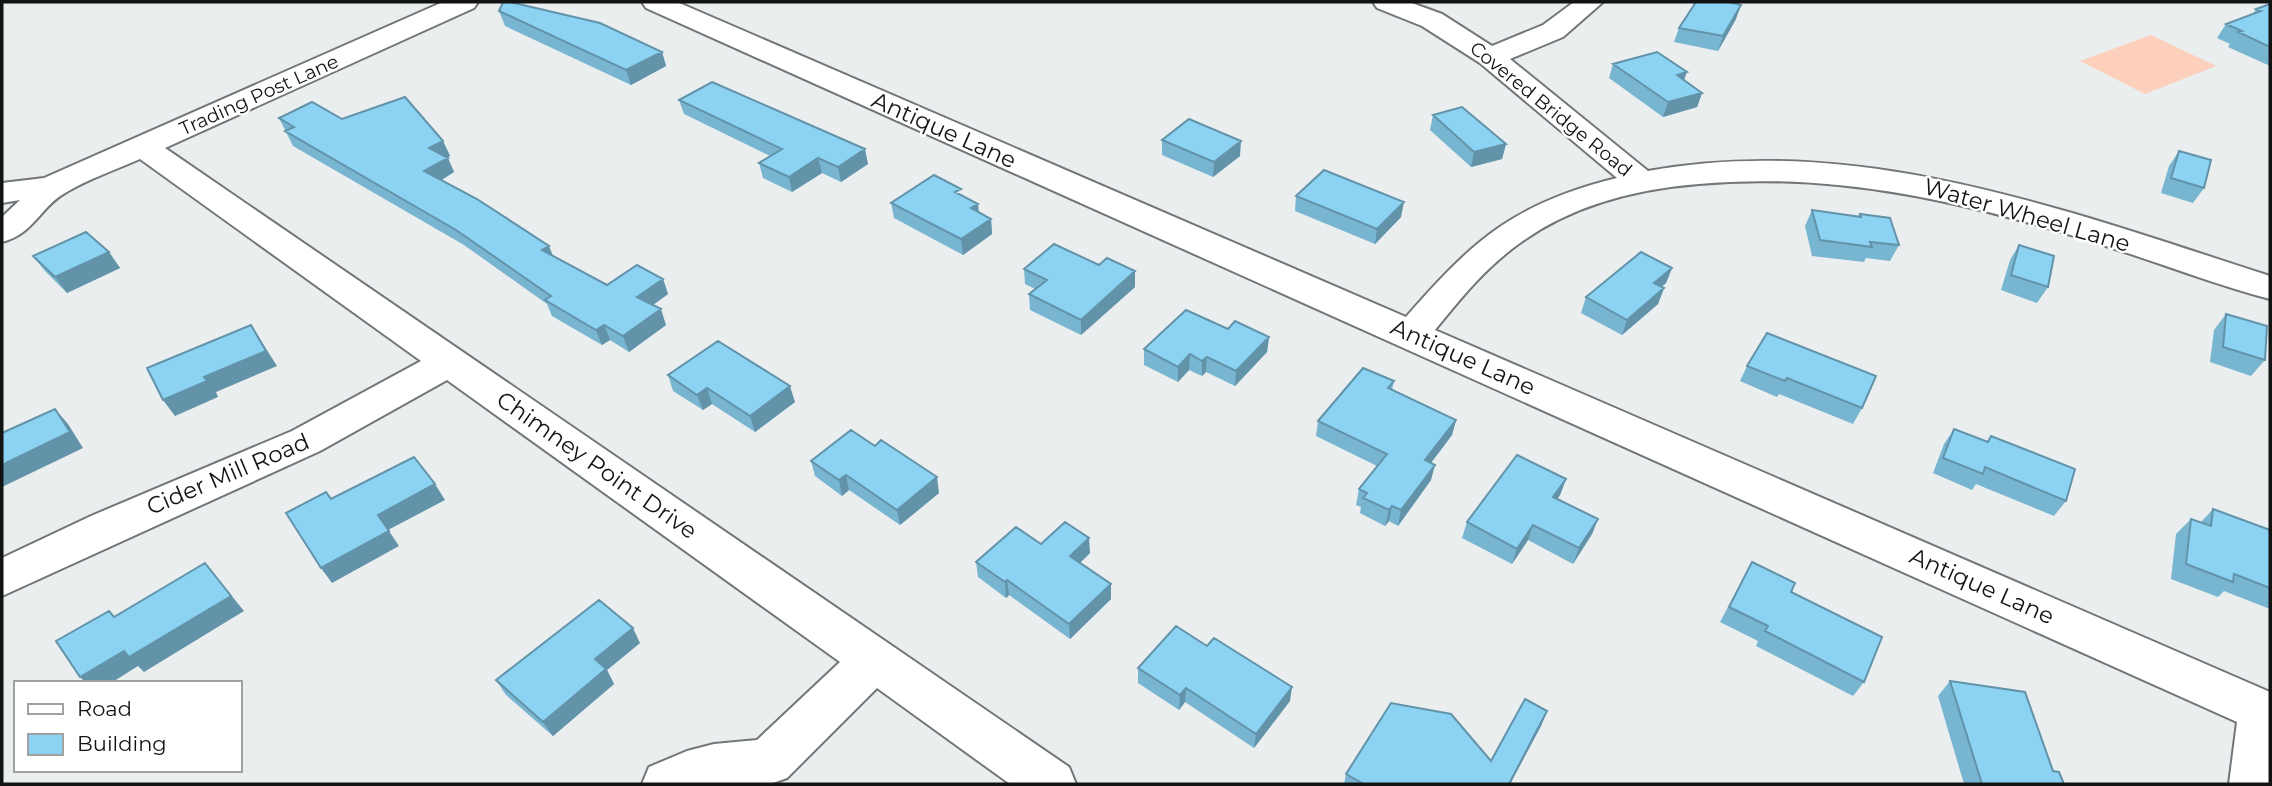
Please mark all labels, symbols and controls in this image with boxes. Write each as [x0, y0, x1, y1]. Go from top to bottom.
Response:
street label: Covered Bridge Road [1465, 37, 1637, 181]
street label: Trading Post Lane [176, 50, 342, 140]
street label: Antique Lane [867, 86, 1021, 174]
street label: Water Wheel Lane [1921, 172, 2133, 258]
street label: Antique Lane [1386, 313, 1540, 401]
street label: Chimney Point Drive [491, 385, 703, 545]
street label: Cider Mill Road [142, 427, 314, 521]
street label: Antique Lane [1905, 542, 2059, 630]
legend [14, 681, 242, 772]
text: Road [77, 696, 132, 721]
text: Building [77, 731, 167, 756]

